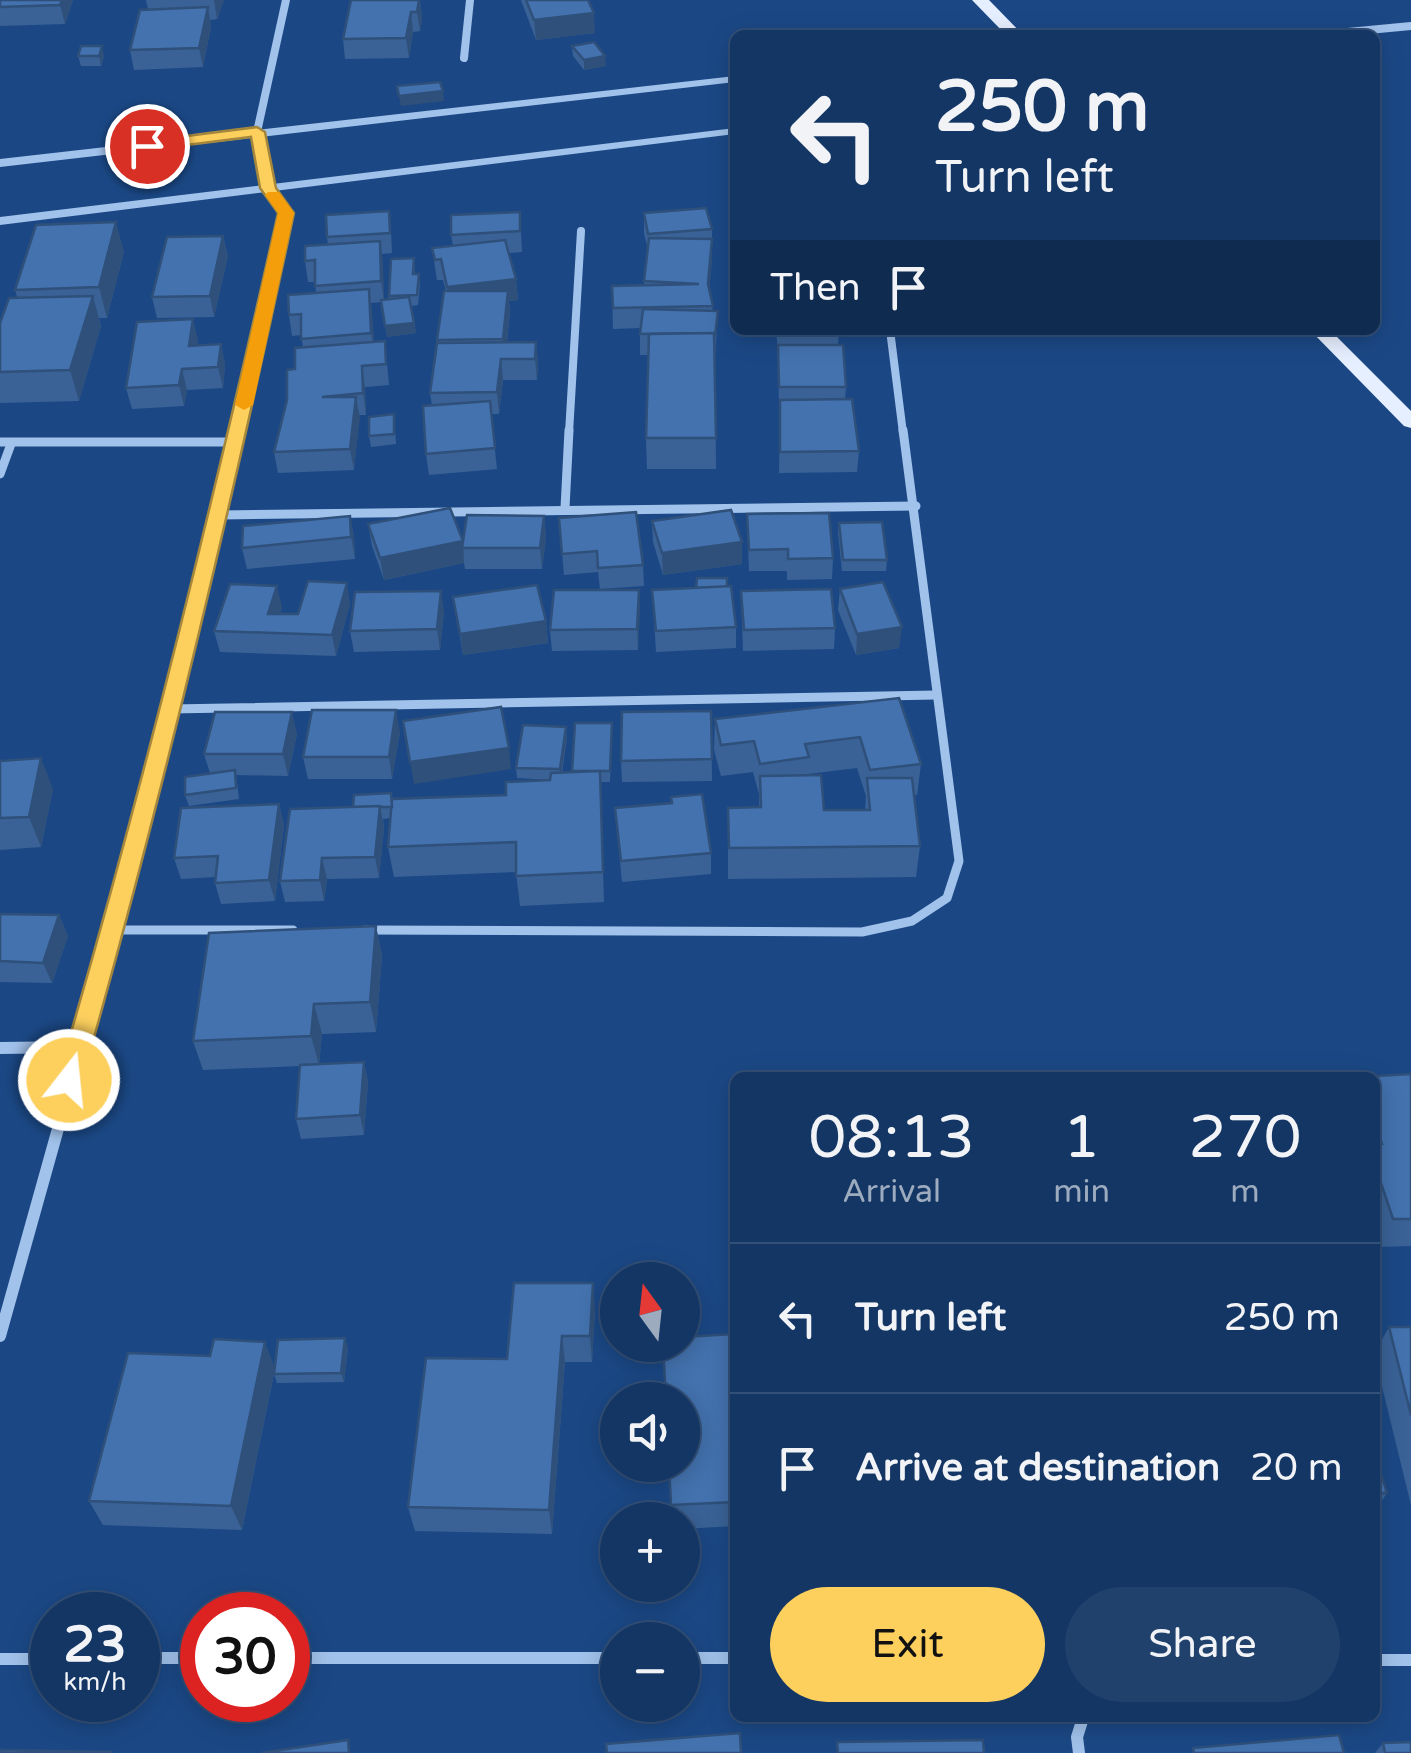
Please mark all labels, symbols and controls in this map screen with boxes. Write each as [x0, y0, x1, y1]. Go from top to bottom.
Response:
text: 250 m [935, 66, 1149, 150]
icon: left [770, 70, 900, 200]
pin [105, 104, 190, 189]
icon: arrive [120, 119, 175, 174]
text: Turn left [935, 151, 1114, 205]
icon: arrive [881, 260, 936, 315]
text: Then [770, 265, 861, 311]
position arrow [17, 1028, 121, 1132]
text: 08:13 [808, 1102, 975, 1174]
text: 1 [1063, 1102, 1100, 1174]
text: 270 [1188, 1102, 1302, 1174]
text: Arrival [842, 1173, 941, 1211]
text: min [1053, 1173, 1110, 1211]
text: m [1230, 1173, 1260, 1211]
north arrow [600, 1262, 700, 1362]
map controls [600, 1262, 700, 1722]
icon: left [770, 1291, 825, 1346]
text: Turn left [855, 1295, 1006, 1341]
text: 250 m [1224, 1295, 1340, 1341]
button: sound [600, 1382, 700, 1482]
icon: arrive [770, 1441, 825, 1496]
text: Arrive at destination [855, 1445, 1220, 1491]
text: 20 m [1250, 1445, 1343, 1491]
button: + [600, 1502, 700, 1602]
button: Exit [770, 1587, 1045, 1702]
button: Share [1065, 1587, 1340, 1702]
speed limit sign: 30 [180, 1592, 310, 1722]
text: 23 [64, 1615, 126, 1675]
button: − [600, 1622, 700, 1722]
text: km/h [64, 1667, 126, 1697]

